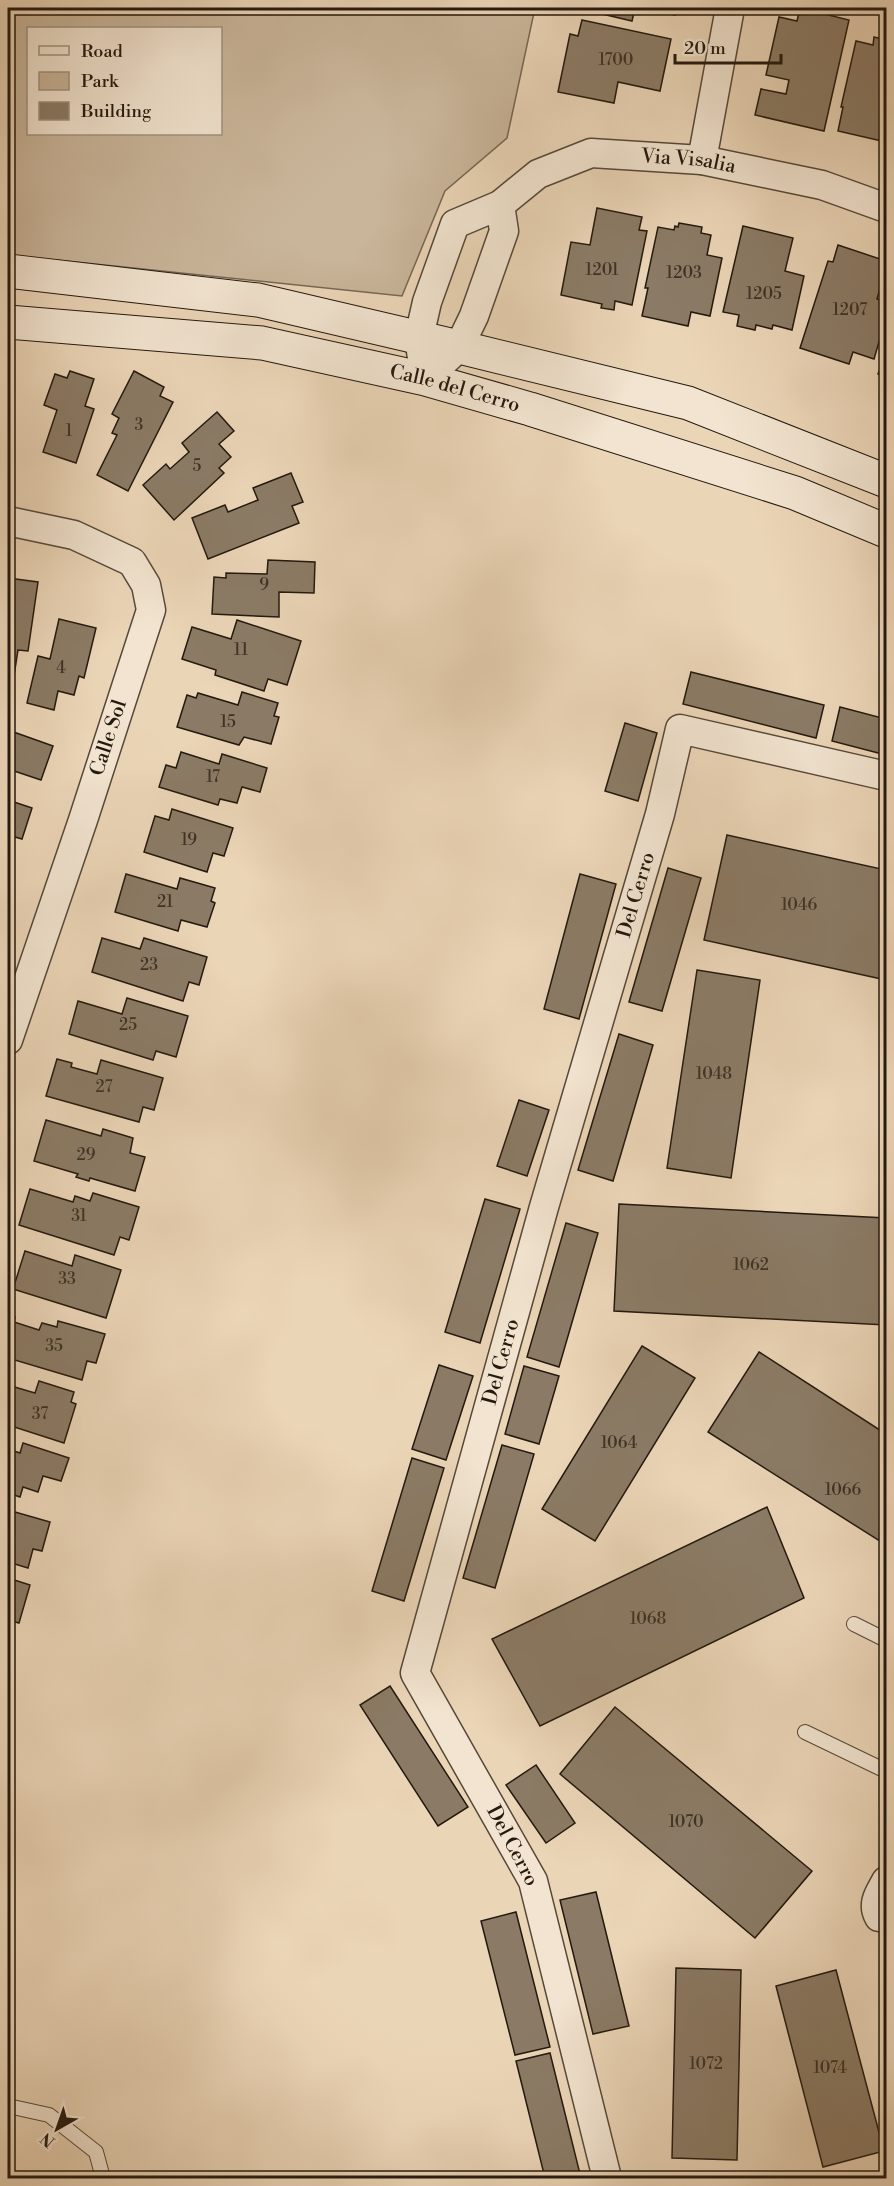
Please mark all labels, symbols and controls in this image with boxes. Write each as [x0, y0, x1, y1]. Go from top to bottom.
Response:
legend [27, 27, 222, 135]
scale bar [675, 27, 782, 65]
text: 20 m [684, 37, 726, 60]
text: Road [81, 40, 124, 63]
house number: 1700 [599, 50, 633, 70]
text: Park [81, 70, 120, 93]
text: Building [80, 100, 152, 123]
street label: Via Visalia [639, 144, 739, 179]
house number: 1201 [585, 260, 619, 280]
house number: 1203 [666, 263, 702, 283]
house number: 1205 [746, 284, 782, 304]
house number: 1207 [833, 300, 867, 320]
street label: Calle del Cerro [387, 359, 523, 418]
house number: 3 [135, 415, 144, 435]
house number: 1 [66, 421, 73, 441]
house number: 5 [193, 456, 202, 476]
house number: 9 [259, 575, 269, 595]
house number: 11 [234, 640, 248, 660]
house number: 4 [56, 658, 66, 678]
street label: Calle Sol [85, 697, 133, 779]
house number: 15 [220, 712, 236, 732]
house number: 17 [206, 767, 220, 787]
house number: 19 [181, 830, 197, 850]
street label: Del Cerro [612, 849, 661, 941]
house number: 21 [157, 892, 173, 912]
house number: 1046 [781, 895, 817, 915]
house number: 23 [140, 955, 158, 975]
house number: 25 [119, 1015, 137, 1035]
house number: 1048 [696, 1064, 732, 1084]
house number: 27 [95, 1077, 113, 1097]
house number: 29 [77, 1145, 96, 1165]
house number: 31 [71, 1206, 87, 1226]
house number: 1062 [733, 1255, 769, 1275]
house number: 33 [58, 1269, 76, 1289]
street label: Del Cerro [477, 1316, 525, 1408]
house number: 35 [45, 1336, 63, 1356]
house number: 37 [32, 1404, 48, 1424]
house number: 1064 [601, 1433, 638, 1453]
house number: 1066 [825, 1480, 861, 1500]
house number: 1068 [630, 1609, 666, 1629]
street label: Del Cerro [480, 1801, 544, 1891]
house number: 1070 [668, 1812, 704, 1832]
house number: 1072 [689, 2054, 723, 2074]
house number: 1074 [813, 2058, 847, 2078]
north arrow [27, 2099, 87, 2159]
text: N [36, 2128, 59, 2151]

